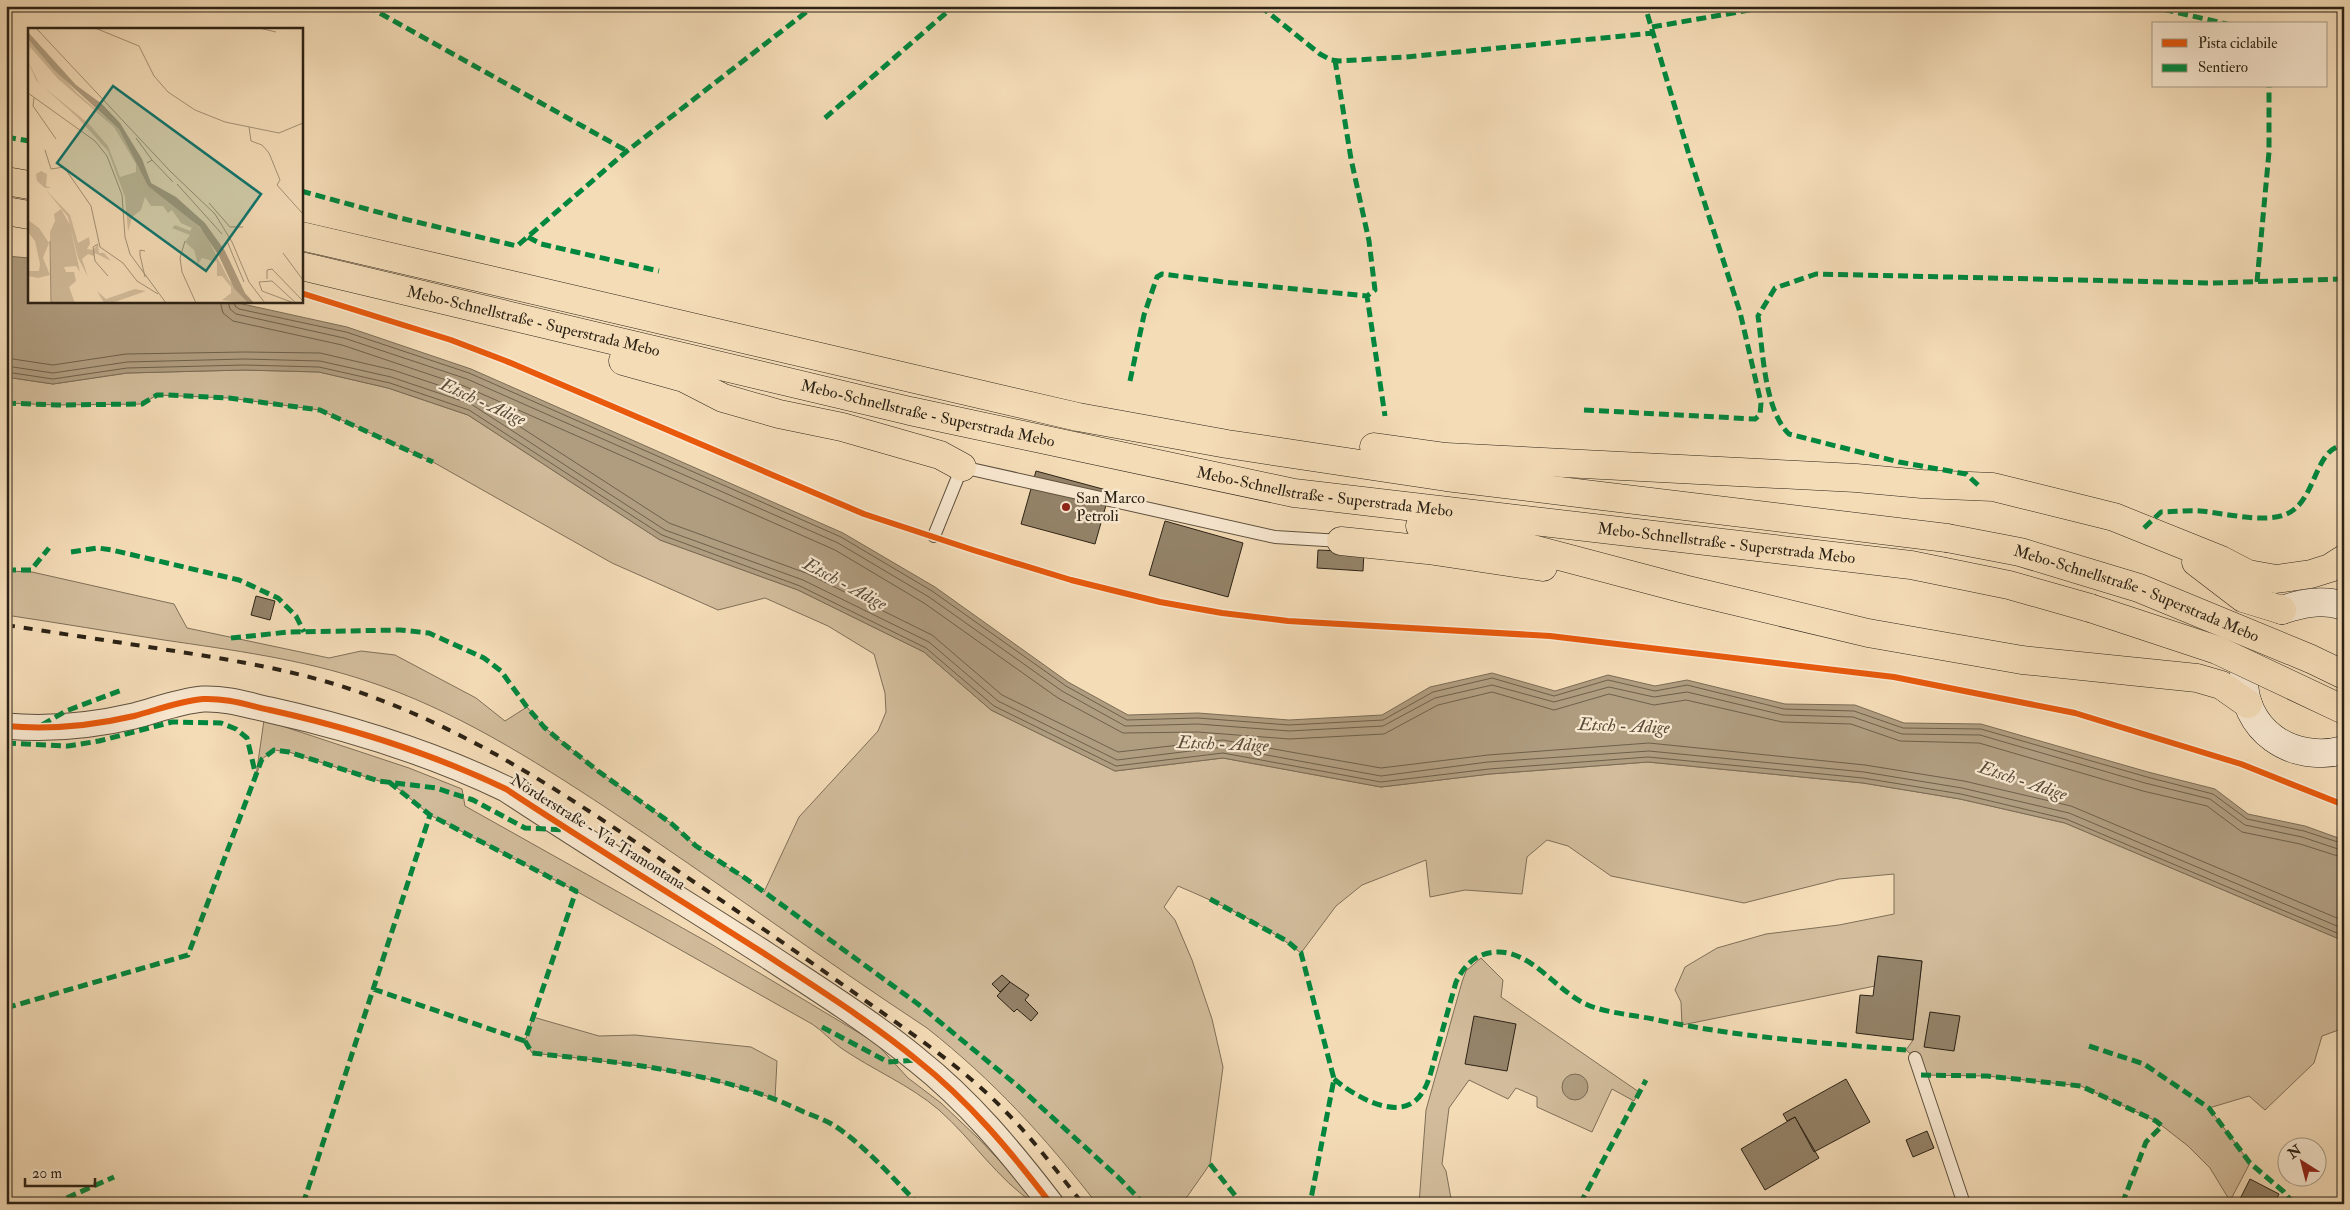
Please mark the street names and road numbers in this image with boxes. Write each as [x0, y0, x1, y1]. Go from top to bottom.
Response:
street label: Mebo-Schnellstraße - Superstrada Mebo [405, 282, 662, 361]
street label: Mebo-Schnellstraße - Superstrada Mebo [799, 375, 1057, 452]
street label: Mebo-Schnellstraße - Superstrada Mebo [1195, 462, 1454, 522]
street label: Mebo-Schnellstraße - Superstrada Mebo [1596, 518, 1857, 568]
street label: Mebo-Schnellstraße - Superstrada Mebo [2011, 541, 2262, 647]
street label: Nörderstraße - Via Tramontana [507, 770, 690, 894]

